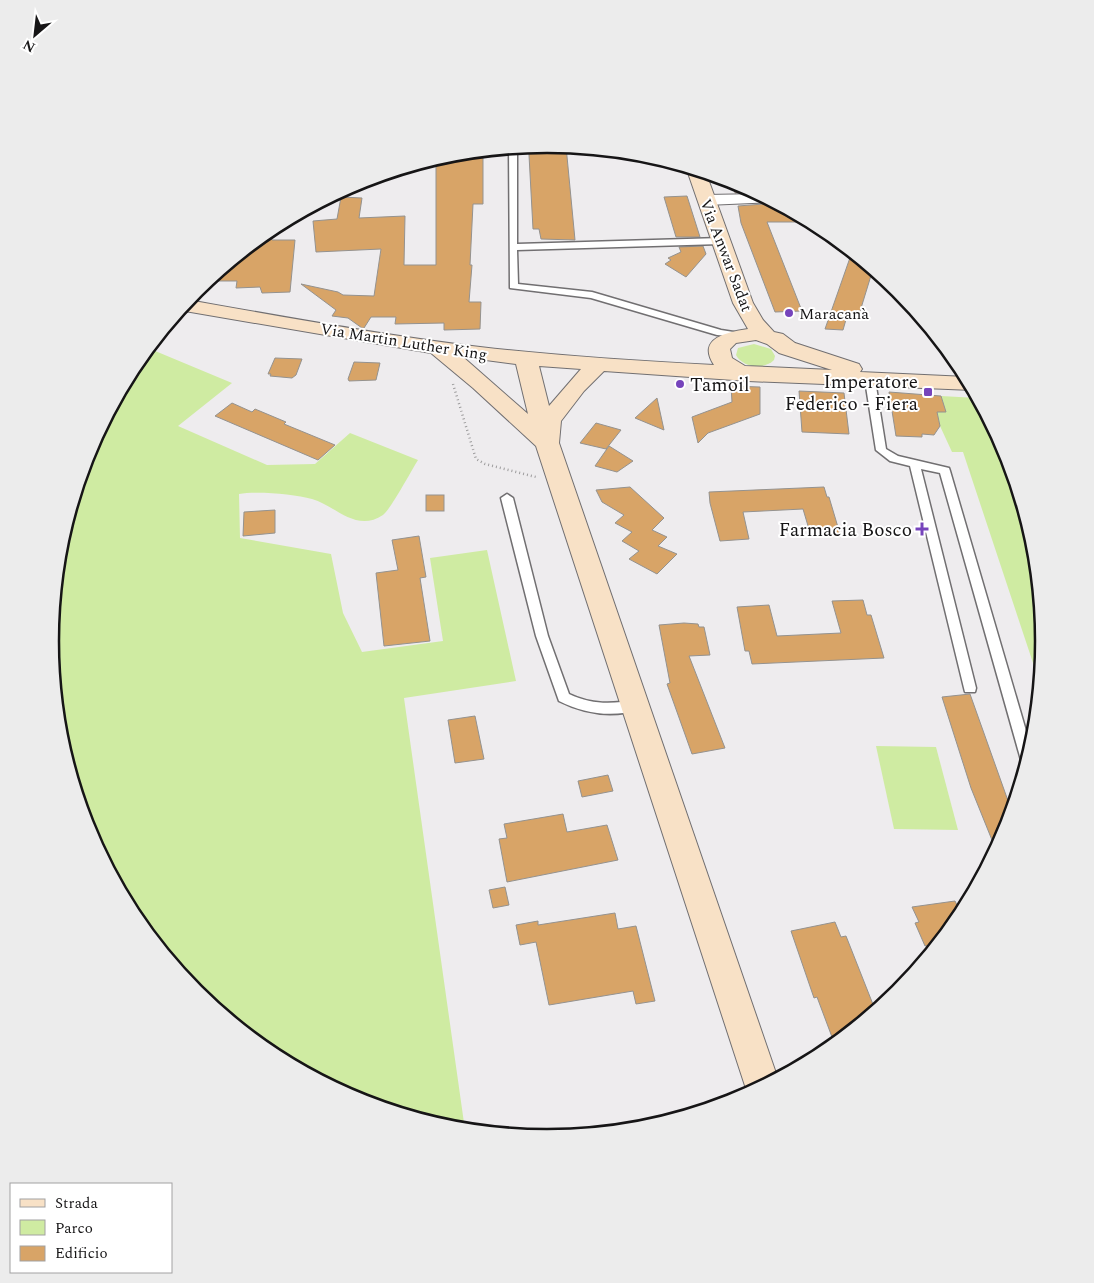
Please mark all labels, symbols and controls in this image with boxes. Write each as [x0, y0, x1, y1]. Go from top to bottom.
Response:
north arrow [10, 10, 60, 60]
text: N [19, 34, 39, 58]
street label: Via Anwar Sadat [694, 195, 759, 316]
place label: Maracanà [799, 302, 869, 326]
marker: Maracanà [783, 307, 795, 319]
street label: Via Martin Luther King [319, 317, 489, 367]
place label: Imperatore Federico - Fiera [785, 368, 919, 419]
place label: Tamoil [690, 371, 749, 400]
marker: Tamoil [674, 378, 686, 390]
marker: Imperatore Federico - Fiera [922, 386, 934, 398]
place label: Farmacia Bosco [779, 516, 912, 545]
marker: Farmacia Bosco [916, 523, 928, 535]
legend [10, 1183, 172, 1273]
text: Strada [55, 1192, 98, 1215]
text: Parco [55, 1217, 93, 1240]
text: Edificio [55, 1242, 108, 1265]

